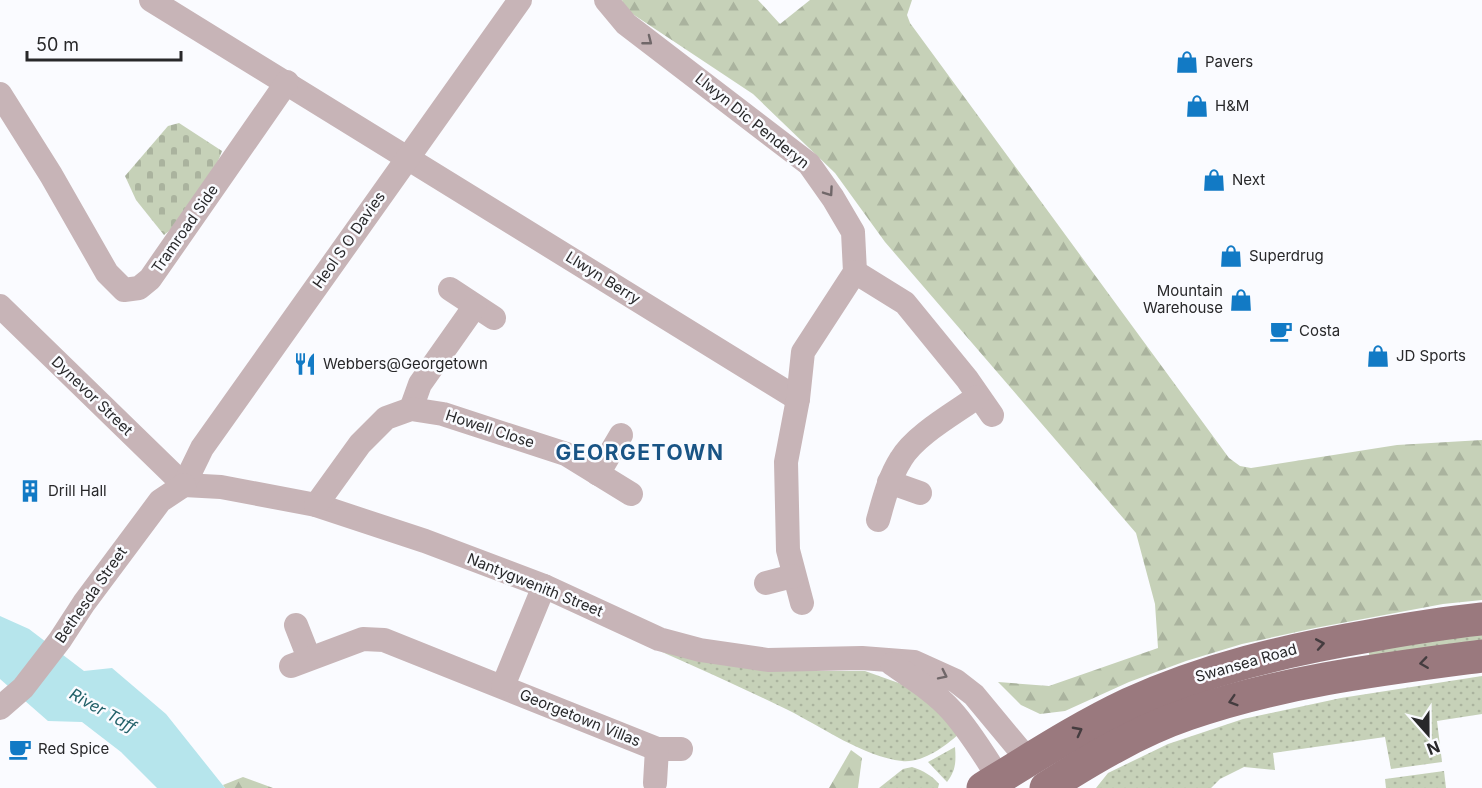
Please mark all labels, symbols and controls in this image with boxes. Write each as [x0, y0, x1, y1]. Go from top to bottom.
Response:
scale bar [27, 24, 182, 62]
one-way arrow [641, 33, 652, 44]
text: 50 m [36, 34, 79, 55]
shop icon: Pavers [1174, 49, 1200, 75]
place label: Pavers [1205, 52, 1253, 71]
street label: Llwyn Dic Penderyn [691, 69, 813, 172]
shop icon: H&M [1184, 93, 1210, 119]
place label: H&M [1215, 96, 1249, 115]
shop icon: Next [1201, 167, 1227, 193]
place label: Next [1232, 170, 1265, 189]
street label: Tramroad Side [147, 181, 222, 277]
one-way arrow [822, 185, 833, 196]
street label: Heol S O Davies [308, 187, 389, 292]
shop icon: Superdrug [1218, 243, 1244, 269]
place label: Superdrug [1249, 246, 1324, 265]
street label: Llwyn Berry [562, 247, 645, 308]
place label: Mountain Warehouse [1143, 281, 1223, 317]
shop icon: Mountain Warehouse [1228, 287, 1254, 313]
cafe icon: Costa [1268, 318, 1294, 344]
place label: Costa [1299, 321, 1340, 340]
shop icon: JD Sports [1365, 343, 1391, 369]
place label: JD Sports [1396, 346, 1466, 365]
restaurant icon: Webbers@Georgetown [292, 351, 318, 377]
street label: Dynevor Street [48, 352, 137, 439]
place label: Webbers@Georgetown [323, 354, 488, 373]
street label: Howell Close [443, 405, 537, 452]
district label: GEORGETOWN [556, 440, 724, 465]
building icon: Drill Hall [17, 478, 43, 504]
place label: Drill Hall [48, 481, 107, 500]
street label: Bethesda Street [50, 543, 131, 647]
street label: Nantygwenith Street [465, 549, 606, 620]
street label: Swansea Road [1193, 639, 1299, 686]
one-way arrow [1316, 639, 1325, 651]
one-way arrow [1419, 657, 1429, 669]
one-way arrow [937, 668, 948, 679]
water label: River Taff [66, 684, 141, 737]
street label: Georgetown Villas [517, 685, 643, 750]
one-way arrow [1228, 694, 1239, 706]
north arrow [1398, 704, 1458, 764]
one-way arrow [1072, 726, 1083, 738]
cafe icon: Red Spice [7, 736, 33, 762]
text: N [1424, 736, 1443, 760]
place label: Red Spice [38, 739, 109, 758]

